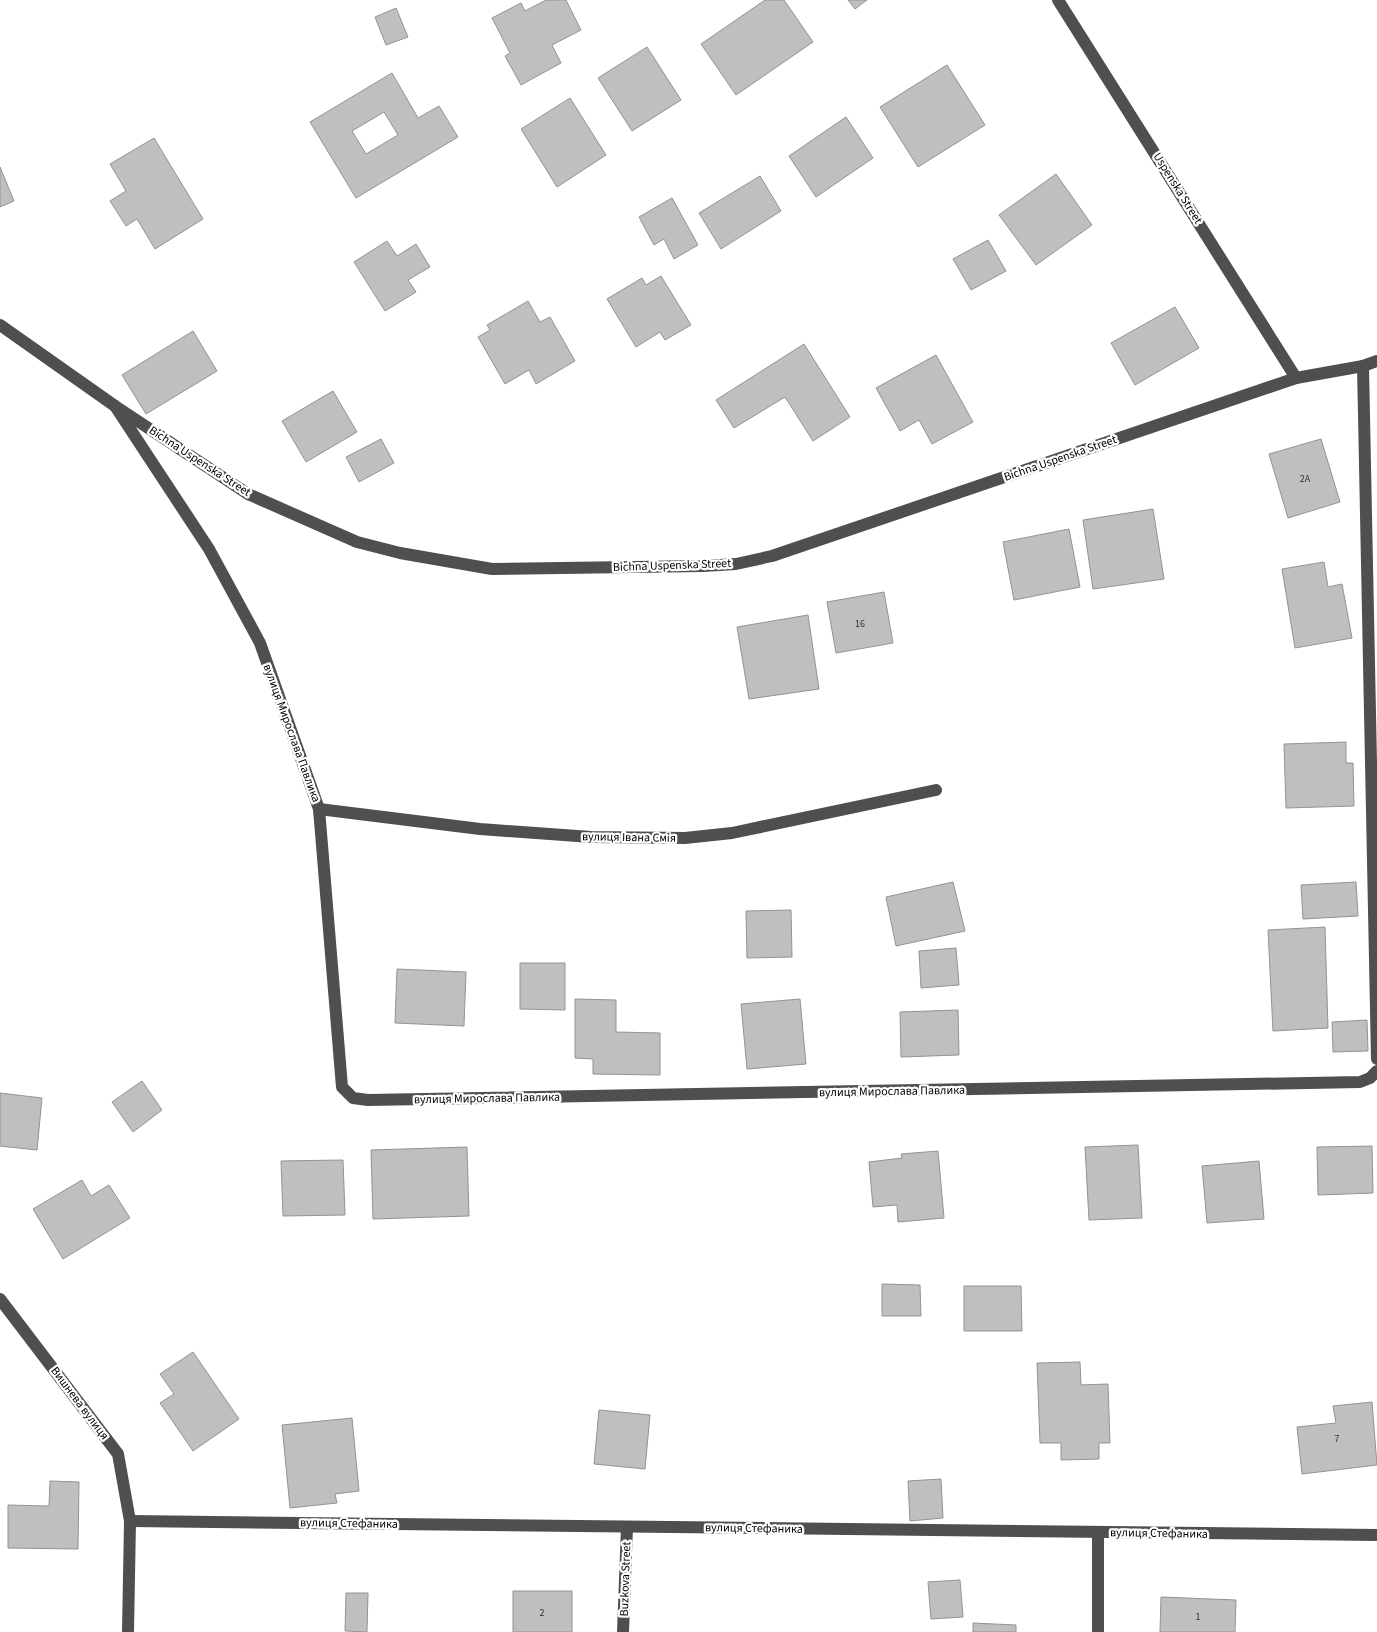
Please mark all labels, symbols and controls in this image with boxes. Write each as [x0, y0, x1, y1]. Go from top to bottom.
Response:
street label: Uspenska Street [1149, 149, 1206, 227]
street label: Bichna Uspenska Street [145, 422, 254, 501]
street label: Bichna Uspenska Street [1001, 431, 1119, 486]
house number: 2А [1300, 472, 1311, 486]
street label: Bichna Uspenska Street [613, 555, 731, 576]
house number: 16 [855, 617, 865, 631]
street label: вулиця Мирослава Павлика [259, 662, 325, 805]
street label: вулиця Івана Смія [582, 828, 676, 847]
street label: вулиця Мирослава Павлика [819, 1082, 965, 1101]
street label: вулиця Мирослава Павлика [414, 1089, 560, 1108]
street label: Вишнева вулиця [46, 1363, 113, 1443]
house number: 7 [1335, 1432, 1340, 1446]
street label: вулиця Стефаника [300, 1514, 398, 1533]
street label: вулиця Стефаника [705, 1519, 803, 1538]
street label: вулиця Стефаника [1110, 1524, 1208, 1543]
street label: Buzkova Street [616, 1541, 635, 1617]
house number: 2 [540, 1606, 545, 1620]
house number: 1 [1196, 1610, 1201, 1624]

